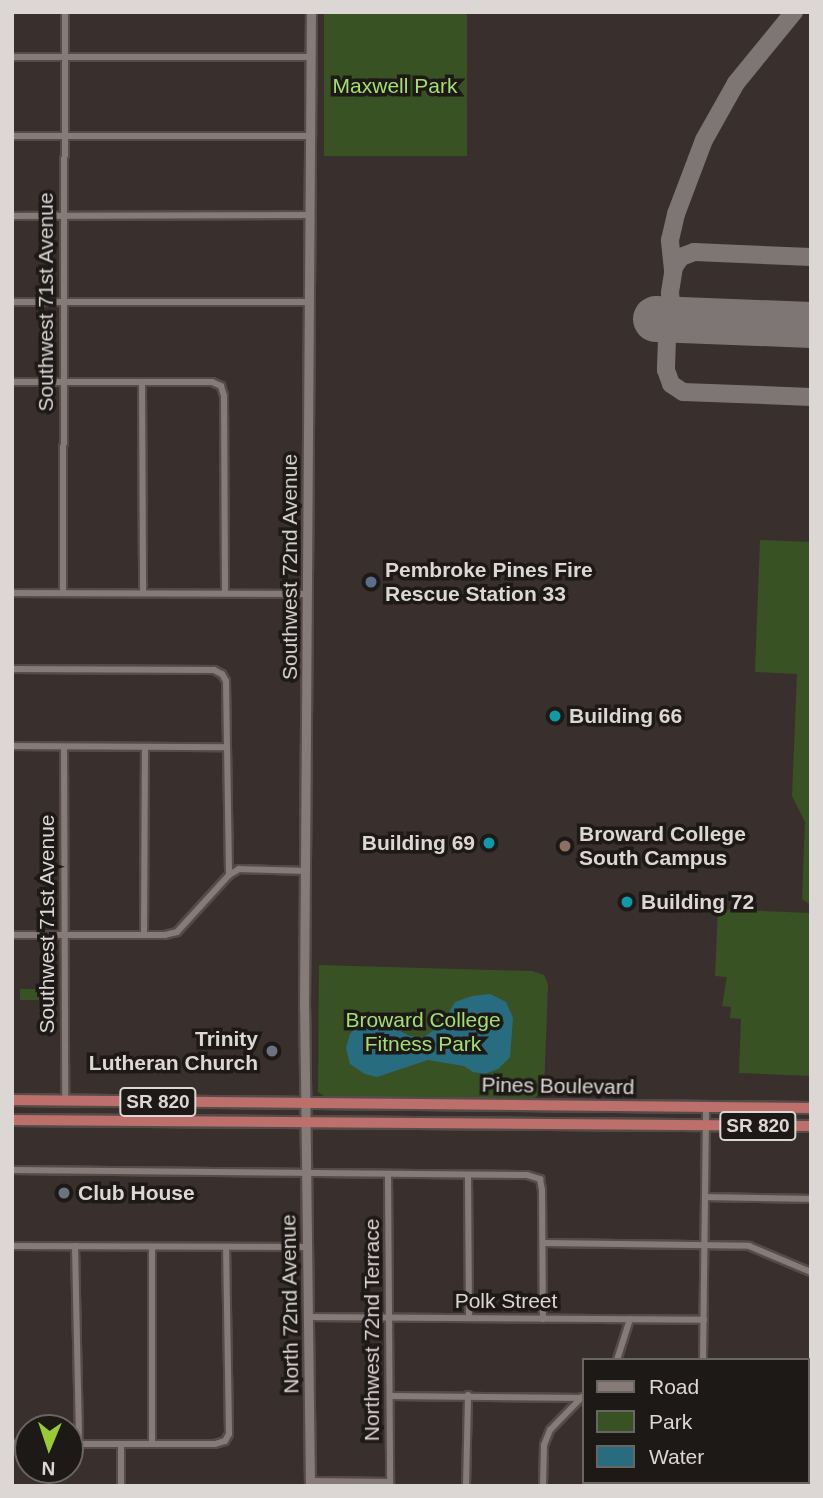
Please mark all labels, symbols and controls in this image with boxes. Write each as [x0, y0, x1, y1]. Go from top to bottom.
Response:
park label: Maxwell Park [333, 73, 457, 99]
street label: Southwest 71st Avenue [33, 192, 59, 412]
street label: Southwest 72nd Avenue [277, 453, 303, 681]
place label: Pembroke Pines Fire Rescue Station 33 [385, 557, 593, 607]
marker: Pembroke Pines Fire Rescue Station 33 [363, 574, 379, 590]
place label: Building 66 [569, 703, 682, 729]
marker: Building 66 [547, 708, 563, 724]
street label: Southwest 71st Avenue [34, 814, 60, 1034]
place label: Broward College South Campus [579, 821, 746, 871]
place label: Building 69 [362, 830, 475, 856]
marker: Building 69 [481, 835, 497, 851]
marker: Broward College South Campus [557, 838, 573, 854]
place label: Building 72 [641, 889, 754, 915]
marker: Building 72 [619, 894, 635, 910]
park label: Broward College Fitness Park [345, 1007, 501, 1057]
place label: Trinity Lutheran Church [89, 1026, 258, 1076]
marker: Trinity Lutheran Church [264, 1043, 280, 1059]
street label: Pines Boulevard [481, 1072, 635, 1100]
road number: SR 820 [118, 1086, 198, 1118]
road number: SR 820 [718, 1110, 798, 1142]
place label: Club House [78, 1180, 195, 1206]
marker: Club House [56, 1185, 72, 1201]
street label: North 72nd Avenue [276, 1214, 304, 1394]
street label: Northwest 72nd Terrace [359, 1219, 385, 1441]
street label: Polk Street [455, 1288, 557, 1314]
legend [582, 1358, 809, 1484]
text: Road [649, 1375, 699, 1398]
text: Park [649, 1410, 692, 1433]
north arrow [14, 1414, 84, 1484]
text: Water [649, 1445, 704, 1468]
text: N [41, 1458, 56, 1479]

